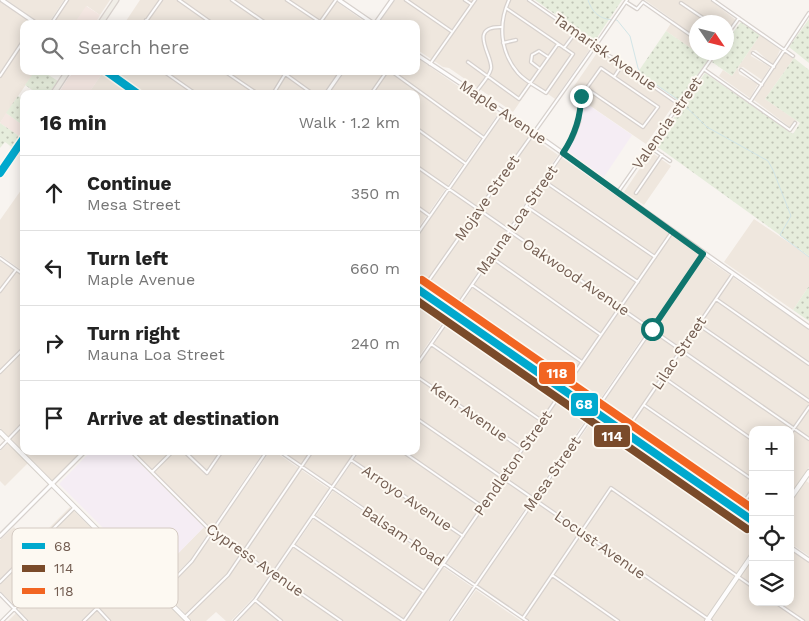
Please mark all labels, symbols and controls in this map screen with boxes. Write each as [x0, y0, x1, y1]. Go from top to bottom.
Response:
street label: Tamarisk Avenue [550, 9, 660, 95]
north arrow [689, 15, 734, 60]
search box [20, 20, 420, 75]
icon: search [38, 34, 66, 62]
text: Search here [78, 36, 189, 59]
street label: Valencia street [628, 73, 706, 173]
street label: Maple Avenue [456, 76, 550, 148]
route end [570, 85, 593, 108]
text: 16 min [40, 110, 107, 135]
text: Walk · 1.2 km [299, 113, 400, 132]
street label: Mojave Street [451, 151, 524, 244]
street label: Mauna Loa Street [473, 161, 562, 278]
text: Continue [87, 172, 171, 195]
icon: ahead [40, 179, 68, 207]
text: 350 m [351, 184, 400, 203]
text: Mesa Street [87, 195, 181, 214]
street label: Oakwood Avenue [519, 234, 633, 320]
text: Turn left [87, 247, 168, 270]
icon: left [40, 254, 68, 282]
text: 660 m [350, 259, 400, 278]
text: Maple Avenue [87, 270, 195, 289]
street label: Lilac Street [648, 312, 711, 393]
route start [641, 318, 664, 341]
text: Turn right [87, 322, 180, 345]
icon: right [40, 329, 68, 357]
text: 240 m [351, 334, 400, 353]
text: Mauna Loa Street [87, 345, 225, 364]
line badge: 118 [538, 361, 576, 385]
text: 118 [547, 365, 568, 381]
street label: Kern Avenue [427, 379, 511, 445]
line badge: 68 [570, 392, 599, 417]
text: 68 [575, 396, 593, 412]
icon: arrive [40, 404, 68, 432]
street label: Pendleton Street [470, 406, 556, 519]
text: Arrive at destination [87, 407, 279, 430]
line badge: 114 [593, 424, 631, 448]
map controls [749, 426, 794, 606]
button: + [749, 426, 794, 471]
text: 114 [601, 428, 623, 444]
street label: Mesa Street [519, 432, 585, 515]
street label: Arroyo Avenue [358, 461, 456, 535]
button: − [749, 471, 794, 516]
street label: Balsam Road [358, 502, 448, 570]
street label: Locust Avenue [551, 507, 649, 583]
button: locate [749, 516, 794, 561]
street label: Cypress Avenue [203, 520, 307, 600]
legend [12, 528, 178, 608]
text: 68 [54, 538, 71, 554]
text: 114 [54, 560, 73, 576]
button: layers [749, 561, 794, 606]
text: 118 [54, 583, 74, 599]

